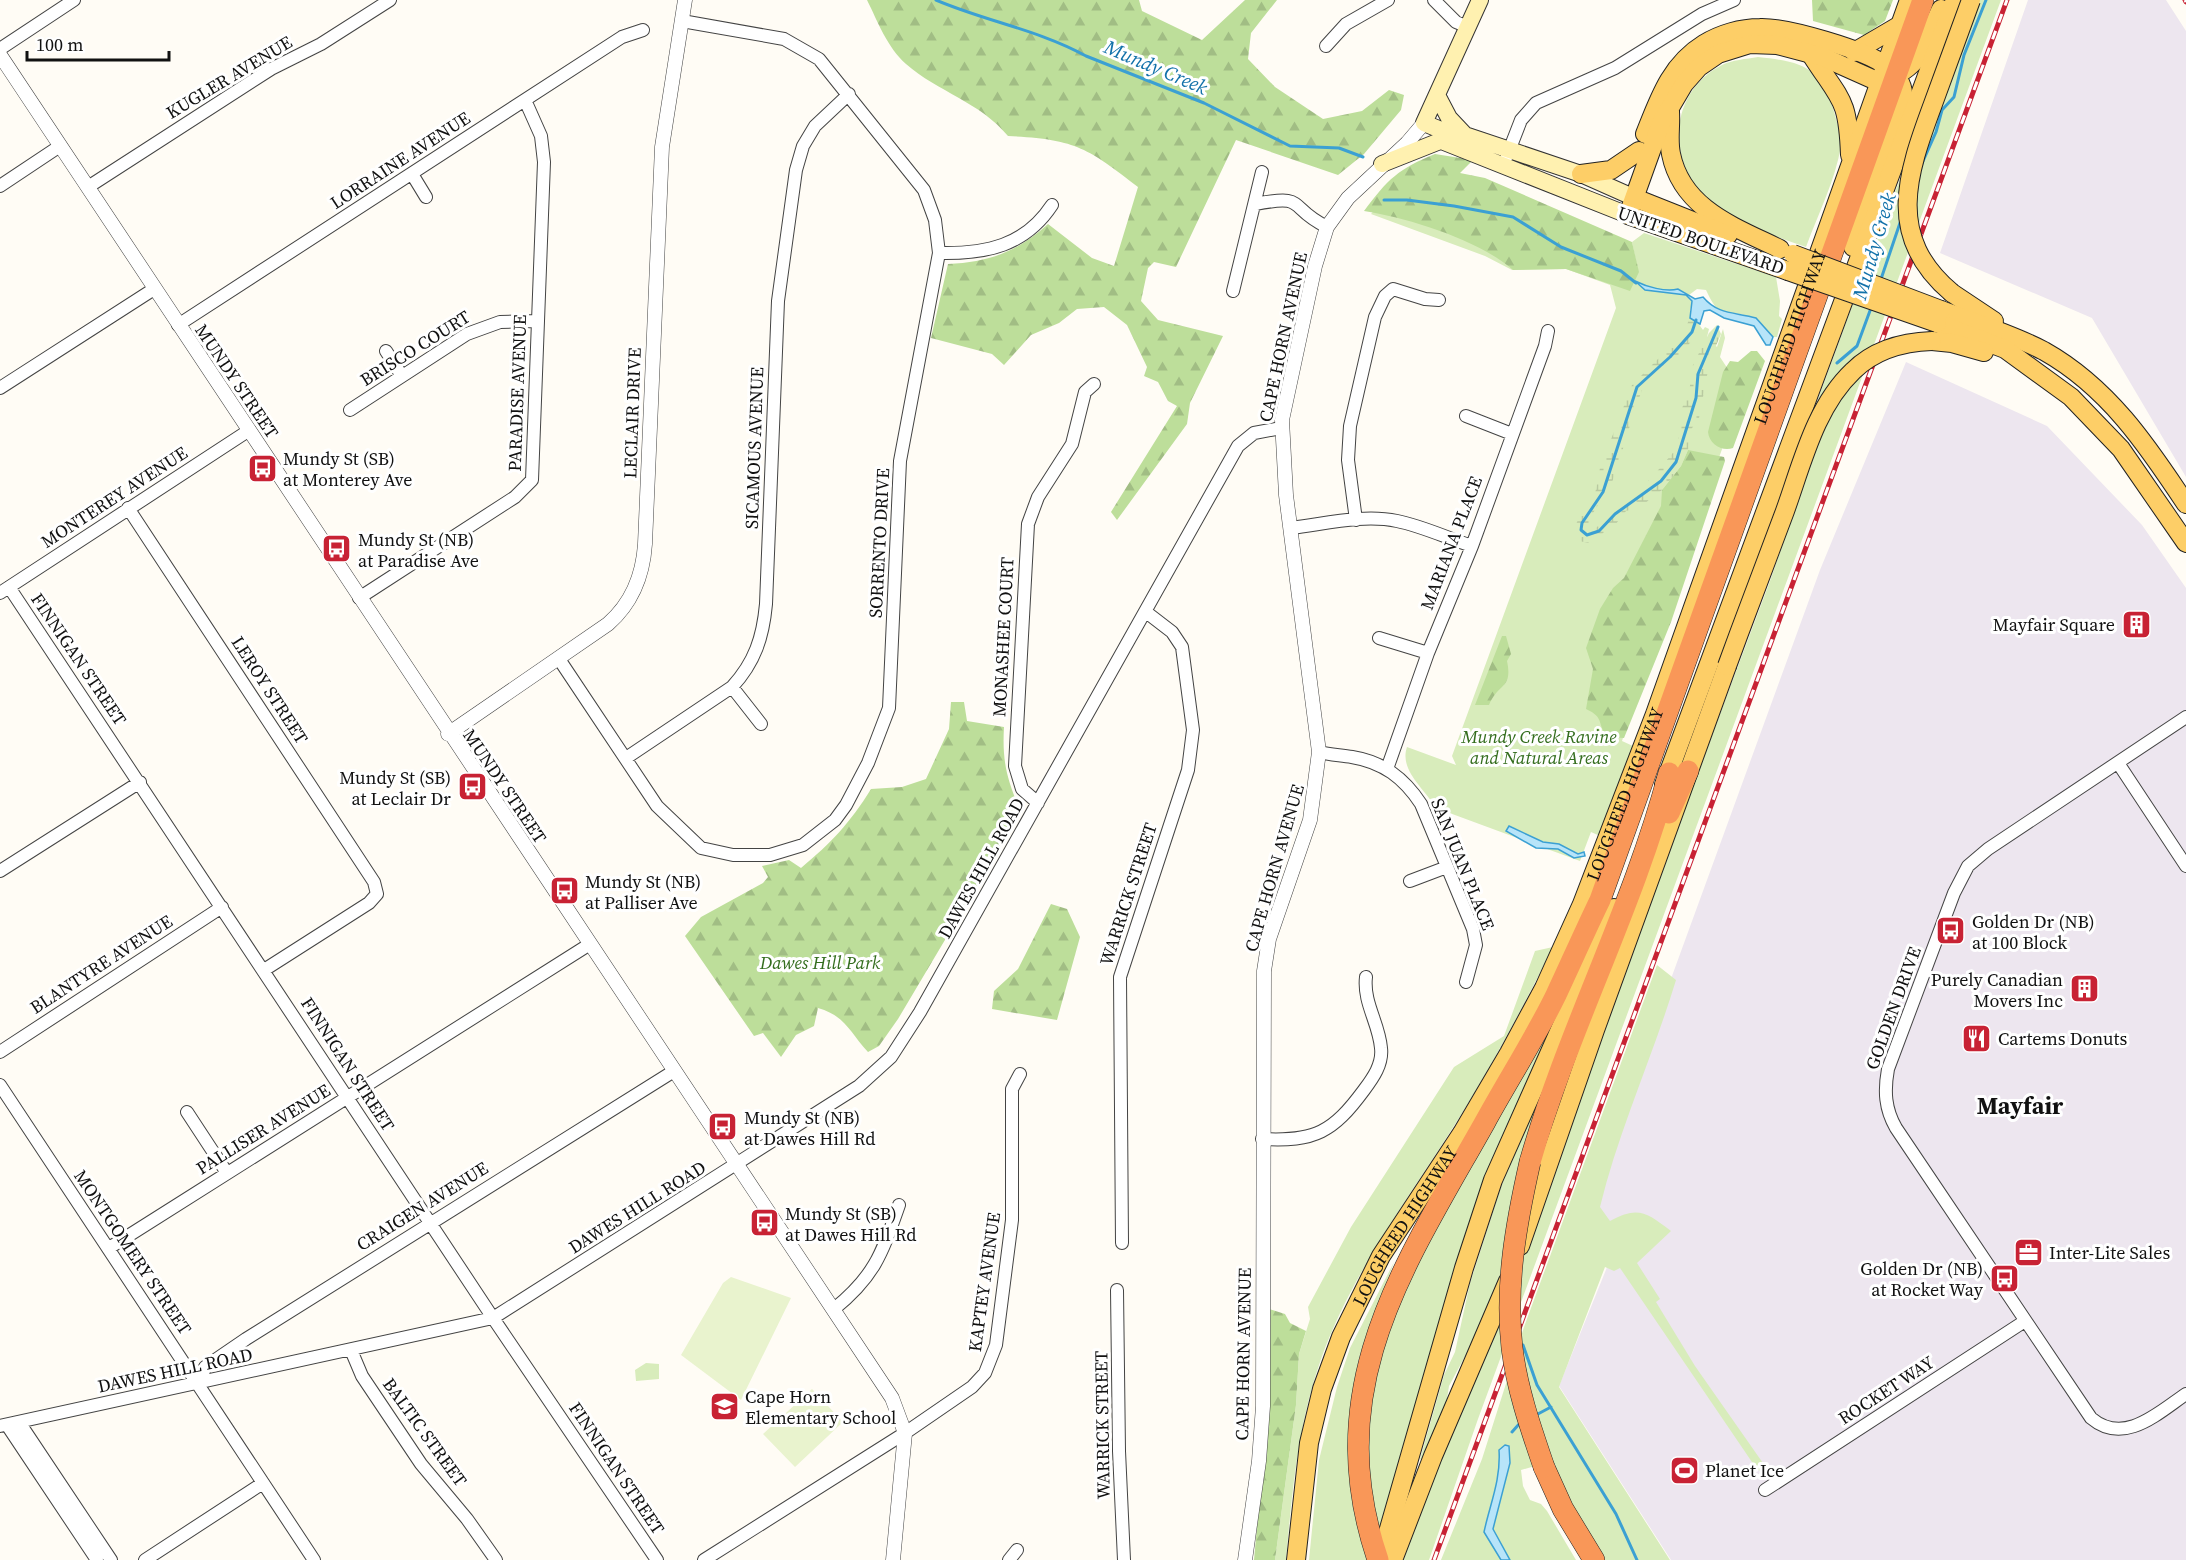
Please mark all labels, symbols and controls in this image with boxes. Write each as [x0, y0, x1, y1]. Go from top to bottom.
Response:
scale bar [27, 24, 170, 62]
street label: KUGLER AVENUE [161, 29, 297, 125]
text: 100 m [36, 32, 83, 57]
water label: Mundy Creek [1099, 32, 1213, 102]
street label: LORRAINE AVENUE [325, 105, 475, 215]
water label: Mundy Creek [1845, 189, 1903, 304]
street label: UNITED BOULEVARD [1614, 200, 1788, 280]
street label: LOUGHEED HIGHWAY [1747, 245, 1832, 428]
street label: CAPE HORN AVENUE [1253, 250, 1313, 424]
street label: BRISCO COURT [355, 304, 475, 392]
street label: PARADISE AVENUE [502, 314, 532, 472]
street label: MUNDY STREET [189, 319, 285, 443]
street label: LECLAIR DRIVE [617, 347, 647, 479]
street label: SICAMOUS AVENUE [739, 366, 769, 529]
street label: MONTEREY AVENUE [36, 440, 192, 554]
place label: Mundy St (SB) at Monterey Ave [283, 446, 412, 492]
bus stop icon: Mundy St (SB) at Monterey Ave [246, 452, 278, 484]
street label: SORRENTO DRIVE [863, 467, 895, 619]
street label: MARIANA PLACE [1414, 472, 1488, 614]
place label: Mundy St (NB) at Paradise Ave [358, 527, 479, 573]
bus stop icon: Mundy St (NB) at Paradise Ave [321, 533, 353, 565]
street label: MONASHEE COURT [986, 556, 1020, 718]
street label: FINNIGAN STREET [25, 588, 133, 730]
building icon: Mayfair Square [2120, 608, 2152, 640]
place label: Mayfair Square [1993, 612, 2115, 637]
street label: LEROY STREET [226, 631, 314, 749]
street label: LOUGHEED HIGHWAY [1580, 703, 1669, 884]
street label: MUNDY STREET [457, 724, 553, 848]
park label: Mundy Creek Ravine and Natural Areas [1460, 724, 1617, 770]
place label: Mundy St (SB) at Leclair Dr [339, 765, 451, 811]
bus stop icon: Mundy St (SB) at Leclair Dr [456, 771, 488, 803]
street label: CAPE HORN AVENUE [1238, 781, 1310, 955]
street label: DAWES HILL ROAD [932, 793, 1030, 943]
street label: SAN JUAN PLACE [1425, 794, 1501, 934]
street label: WARRICK STREET [1093, 819, 1163, 969]
place label: Mundy St (NB) at Palliser Ave [585, 869, 701, 915]
bus stop icon: Mundy St (NB) at Palliser Ave [548, 875, 580, 907]
street label: BLANTYRE AVENUE [25, 908, 177, 1019]
place label: Golden Dr (NB) at 100 Block [1972, 909, 2095, 955]
bus stop icon: Golden Dr (NB) at 100 Block [1935, 915, 1967, 947]
street label: GOLDEN DRIVE [1859, 943, 1927, 1073]
park label: Dawes Hill Park [759, 950, 881, 975]
place label: Purely Canadian Movers Inc [1931, 967, 2063, 1013]
building icon: Purely Canadian Movers Inc [2068, 973, 2100, 1005]
street label: FINNIGAN STREET [295, 992, 401, 1136]
restaurant icon: Cartems Donuts [1961, 1022, 1993, 1054]
place label: Cartems Donuts [1998, 1026, 2127, 1051]
street label: PALLISER AVENUE [191, 1078, 335, 1180]
district label: Mayfair [1977, 1089, 2064, 1122]
place label: Mundy St (NB) at Dawes Hill Rd [744, 1105, 876, 1151]
bus stop icon: Mundy St (NB) at Dawes Hill Rd [707, 1111, 739, 1143]
street label: LOUGHEED HIGHWAY [1346, 1140, 1463, 1310]
street label: CRAIGEN AVENUE [351, 1155, 493, 1257]
street label: DAWES HILL ROAD [564, 1155, 710, 1259]
street label: MONTGOMERY STREET [68, 1165, 198, 1340]
place label: Mundy St (SB) at Dawes Hill Rd [785, 1201, 917, 1247]
bus stop icon: Mundy St (SB) at Dawes Hill Rd [748, 1207, 780, 1239]
street label: KAPTEY AVENUE [962, 1210, 1006, 1353]
office icon: Inter-Lite Sales [2012, 1236, 2044, 1268]
place label: Inter-Lite Sales [2049, 1240, 2170, 1265]
place label: Golden Dr (NB) at Rocket Way [1860, 1256, 1984, 1302]
bus stop icon: Golden Dr (NB) at Rocket Way [1988, 1262, 2020, 1294]
street label: CAPE HORN AVENUE [1229, 1267, 1257, 1441]
street label: DAWES HILL ROAD [95, 1341, 255, 1399]
street label: ROCKET WAY [1833, 1349, 1939, 1430]
street label: WARRICK STREET [1088, 1350, 1116, 1499]
street label: BALTIC STREET [377, 1373, 473, 1492]
place label: Cape Horn Elementary School [745, 1384, 896, 1430]
school or university icon: Cape Horn Elementary School [708, 1390, 740, 1422]
street label: FINNIGAN STREET [563, 1397, 671, 1539]
sports icon: Planet Ice [1668, 1454, 1700, 1486]
place label: Planet Ice [1705, 1458, 1784, 1483]

